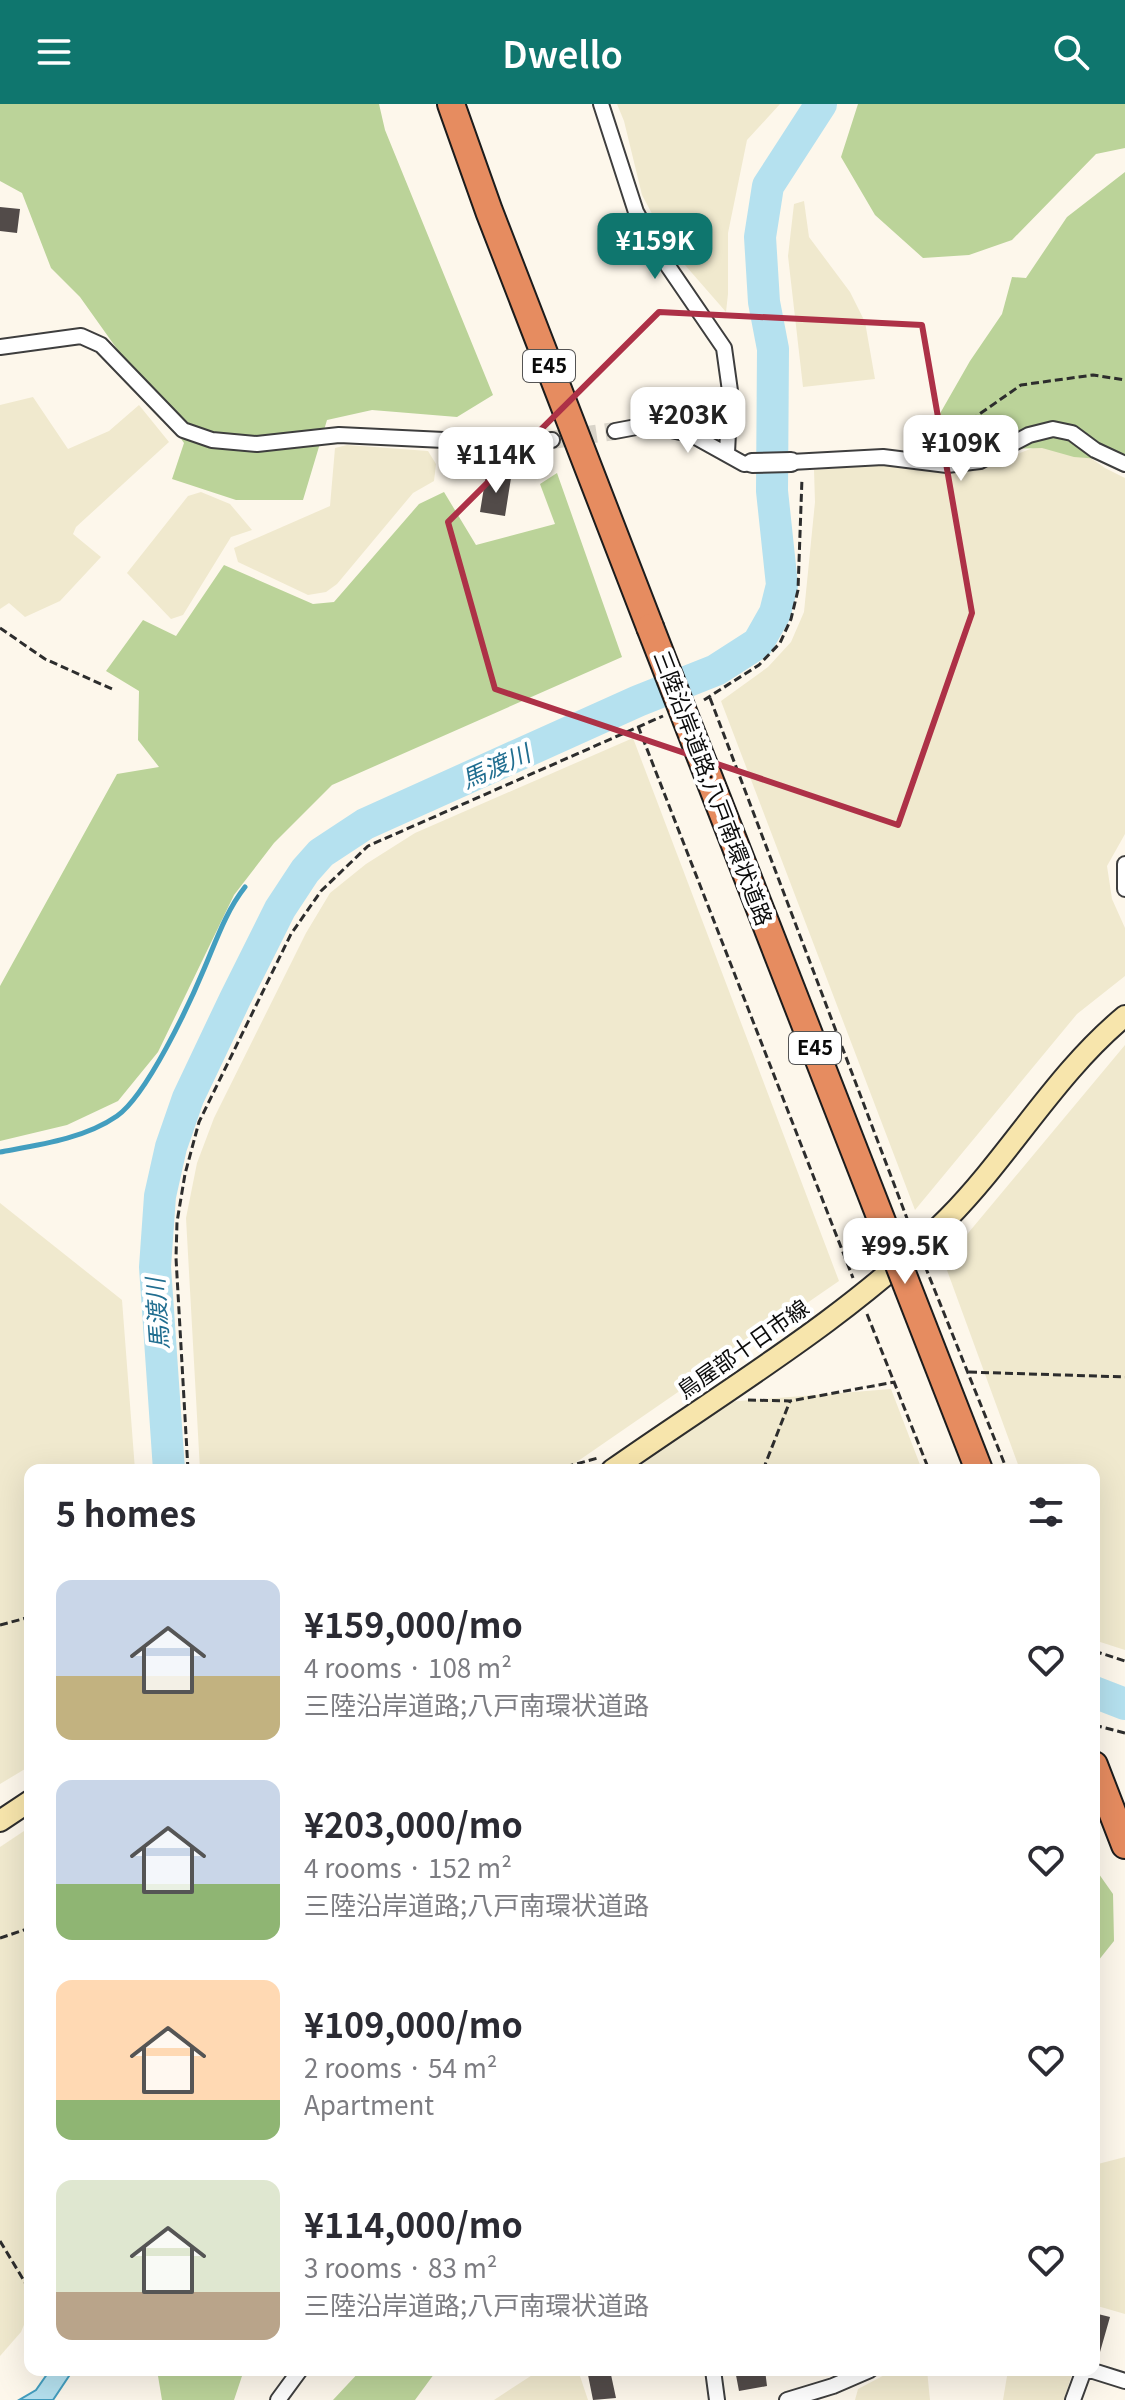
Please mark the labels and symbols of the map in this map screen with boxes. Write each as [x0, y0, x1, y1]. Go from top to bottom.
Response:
pin: ¥159K [599, 213, 711, 281]
road number: E45 [523, 350, 575, 382]
pin: ¥203K [632, 387, 744, 455]
pin: ¥109K [905, 415, 1017, 483]
pin: ¥114K [440, 427, 552, 495]
street label: 三陸沿岸道路;八戸南環状道路 [648, 645, 782, 929]
water label: 馬渡川 [455, 733, 538, 795]
road number: E45 [789, 1032, 841, 1064]
pin: ¥99.5K [840, 1218, 970, 1286]
water label: 馬渡川 [135, 1274, 175, 1351]
street label: 鳥屋部十日市線 [670, 1290, 814, 1405]

